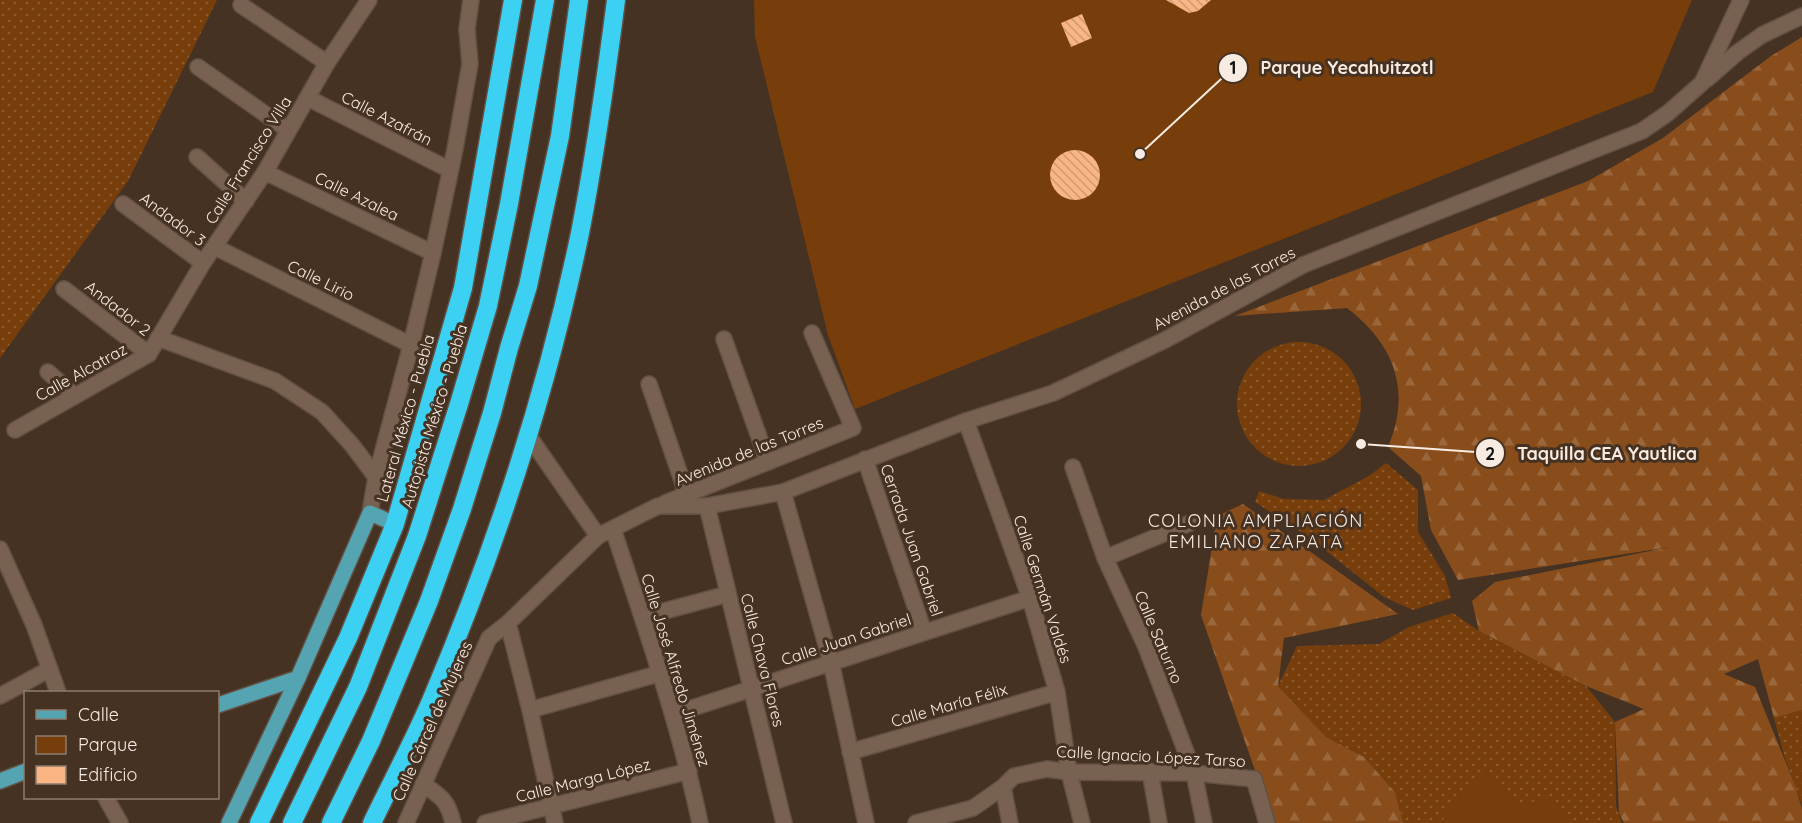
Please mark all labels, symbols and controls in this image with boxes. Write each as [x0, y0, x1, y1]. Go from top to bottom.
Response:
callout: Parque Yecahuitzotl [1218, 50, 1445, 86]
text: 1 [1229, 56, 1237, 79]
text: Parque Yecahuitzotl [1261, 56, 1434, 79]
street label: Calle Azafrán [338, 87, 436, 149]
street label: Calle Francisco Villa [201, 92, 295, 228]
street label: Calle Azalea [312, 167, 402, 225]
street label: Andador 3 [136, 188, 210, 250]
street label: Avenida de las Torres [1150, 242, 1298, 334]
street label: Calle Lirio [284, 255, 358, 305]
street label: Andador 2 [81, 276, 155, 340]
street label: Autopista México - Puebla [396, 322, 472, 510]
street label: Lateral México - Puebla [372, 332, 438, 504]
street label: Calle Alcatraz [32, 339, 130, 405]
street label: Avenida de las Torres [672, 412, 826, 490]
callout: Taquilla CEA Yautlica [1475, 435, 1709, 471]
text: 2 [1485, 442, 1495, 465]
text: Taquilla CEA Yautlica [1517, 442, 1697, 465]
street label: Cerrada Juan Gabriel [877, 461, 947, 619]
district label: COLONIA AMPLIACIÓN EMILIANO ZAPATA [1148, 509, 1364, 553]
street label: Calle Germán Valdés [1010, 512, 1076, 666]
street label: Calle José Alfredo Jiménez [637, 571, 715, 769]
street label: Calle Saturno [1130, 588, 1188, 686]
street label: Calle Chava Flores [737, 591, 789, 729]
street label: Calle Juan Gabriel [779, 609, 913, 669]
street label: Calle Cárcel de Mujeres [388, 638, 476, 804]
street label: Calle María Félix [889, 679, 1010, 731]
legend [24, 691, 219, 799]
text: Calle [78, 703, 119, 726]
text: Parque [78, 733, 137, 756]
street label: Calle Ignacio López Tarso [1056, 741, 1246, 771]
street label: Calle Marga López [514, 754, 652, 806]
text: Edificio [78, 763, 137, 786]

